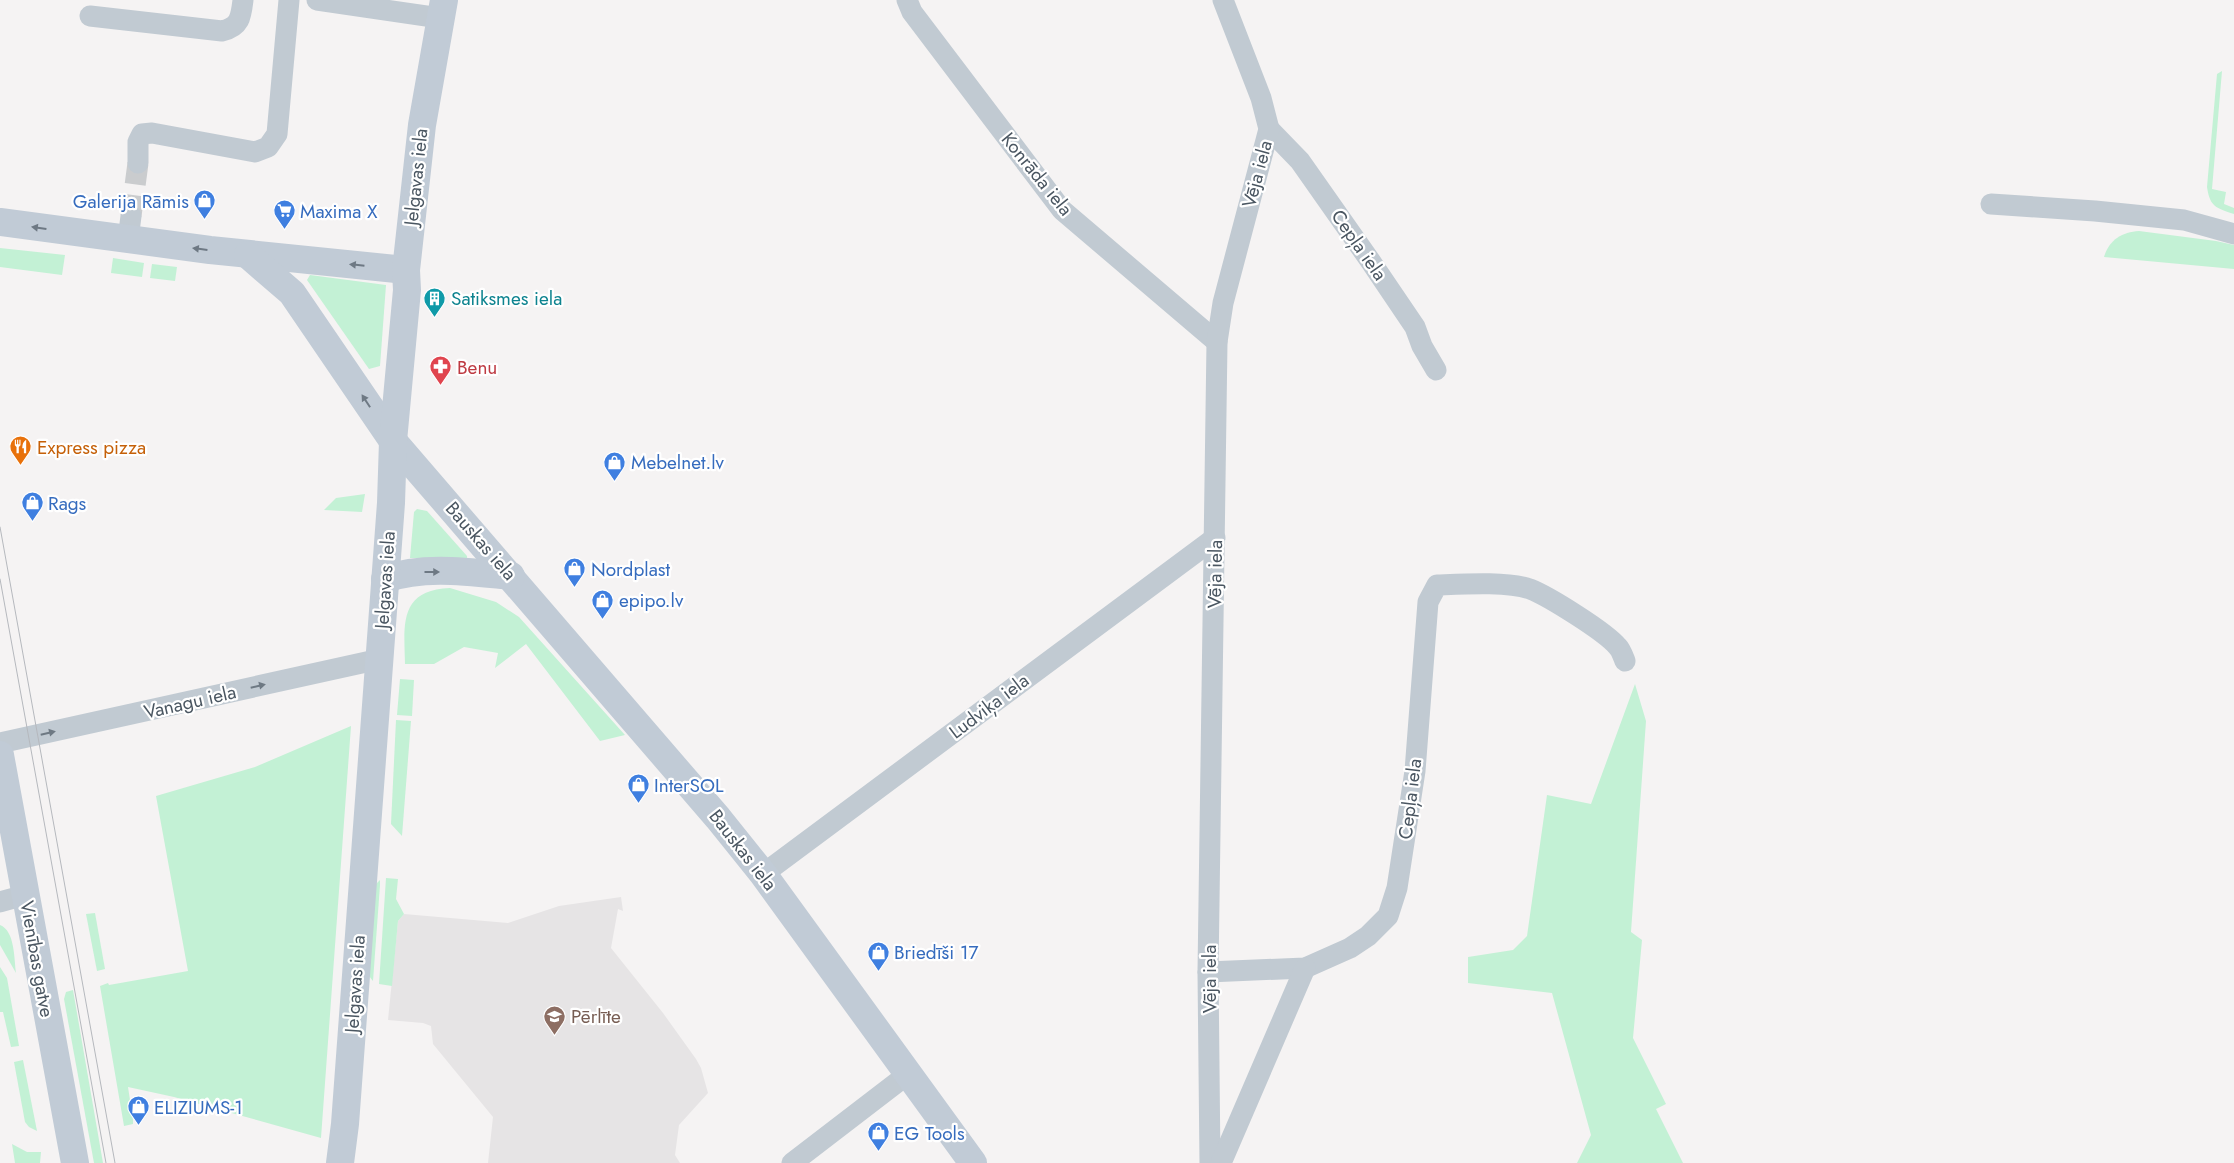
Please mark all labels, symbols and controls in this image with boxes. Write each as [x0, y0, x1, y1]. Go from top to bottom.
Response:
street label: Jelgavas iela [397, 127, 435, 230]
street label: Konrāda iela [995, 127, 1079, 221]
street label: Vēja iela [1235, 137, 1279, 211]
place label: Galerija Rāmis [73, 188, 189, 215]
shop icon: Galerija Rāmis [193, 189, 217, 220]
place label: Maxima X [300, 198, 378, 225]
supermarket icon: Maxima X [272, 199, 296, 230]
street label: Cepļa iela [1325, 204, 1393, 286]
one-way arrow [30, 223, 46, 231]
one-way arrow [192, 245, 208, 253]
one-way arrow [349, 261, 365, 269]
place label: Satiksmes iela [451, 285, 562, 312]
building icon: Satiksmes iela [423, 286, 447, 317]
place label: Benu [457, 354, 497, 381]
pharmacy icon: Benu [429, 355, 453, 386]
one-way arrow [361, 394, 371, 407]
place label: Express pizza [37, 434, 146, 461]
restaurant icon: Express pizza [9, 435, 33, 466]
place label: Mebelnet.lv [631, 449, 725, 476]
shop icon: Mebelnet.lv [603, 450, 627, 481]
place label: Rags [48, 490, 87, 517]
shop icon: Rags [20, 491, 44, 522]
street label: Bauskas iela [439, 496, 523, 586]
street label: Jelgavas iela [368, 530, 402, 633]
street label: Vēja iela [1201, 539, 1229, 609]
place label: Nordplast [591, 556, 670, 583]
shop icon: Nordplast [563, 557, 587, 588]
one-way arrow [424, 568, 440, 576]
place label: epipo.lv [619, 587, 684, 614]
shop icon: epipo.lv [591, 588, 615, 619]
street label: Ludviķa iela [943, 667, 1035, 745]
street label: Vanagu iela [141, 678, 239, 726]
one-way arrow [250, 682, 265, 690]
one-way arrow [40, 729, 55, 737]
street label: Cepļa iela [1392, 757, 1428, 841]
place label: InterSOL [654, 772, 724, 799]
shop icon: InterSOL [626, 773, 650, 804]
street label: Bauskas iela [703, 804, 783, 896]
street label: Vienības gatve [13, 899, 61, 1020]
street label: Jelgavas iela [338, 934, 372, 1037]
place label: Briedīši 17 [894, 939, 978, 966]
shop icon: Briedīši 17 [866, 940, 890, 971]
street label: Vēja iela [1196, 945, 1223, 1013]
place label: Pērlīte [571, 1003, 621, 1030]
school or university icon: Pērlīte [543, 1004, 567, 1035]
place label: ELIZIUMS-1 [154, 1094, 243, 1121]
shop icon: ELIZIUMS-1 [126, 1095, 150, 1126]
place label: EG Tools [894, 1120, 965, 1147]
shop icon: EG Tools [866, 1121, 890, 1152]

